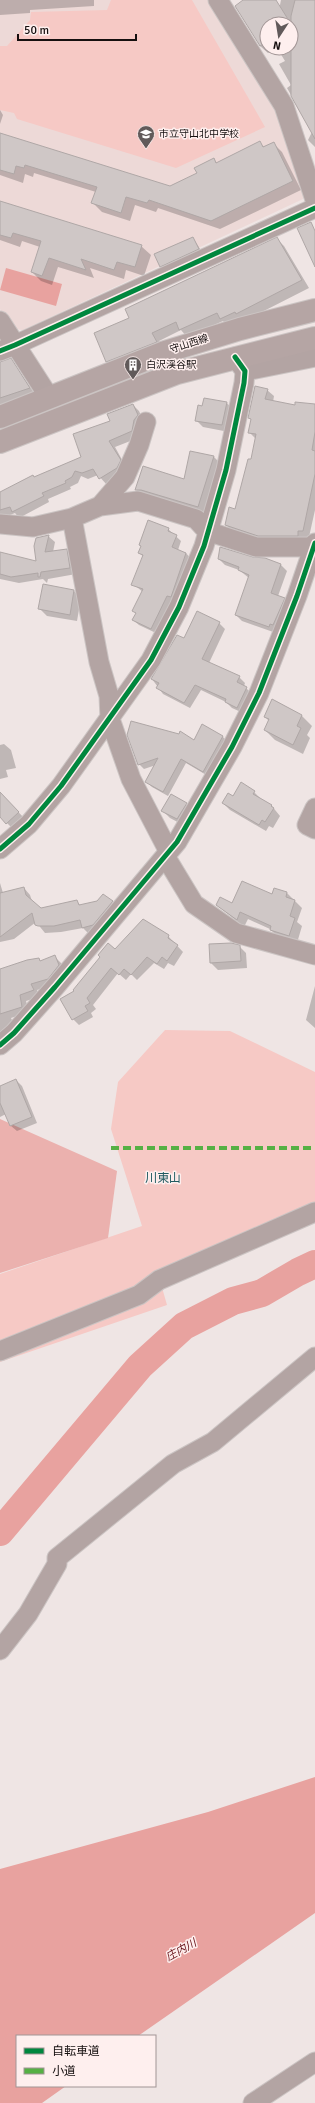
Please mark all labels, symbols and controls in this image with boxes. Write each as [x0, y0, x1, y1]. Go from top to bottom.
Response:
scale bar [18, 16, 136, 42]
north arrow [259, 16, 299, 56]
text: 50 m [24, 23, 49, 38]
text: N [272, 38, 282, 52]
school or university icon: 市立守山北中学校 [136, 124, 156, 149]
place label: 市立守山北中学校 [159, 128, 239, 140]
street label: 守山西線 [168, 332, 210, 356]
building icon: 白沢渓谷駅 [123, 355, 143, 380]
place label: 白沢渓谷駅 [146, 359, 197, 371]
district label: 川東山 [145, 1171, 181, 1186]
water label: 庄内川 [163, 1936, 199, 1964]
legend [16, 2035, 156, 2087]
text: 自転車道 [52, 2044, 100, 2059]
text: 小道 [52, 2064, 76, 2079]

